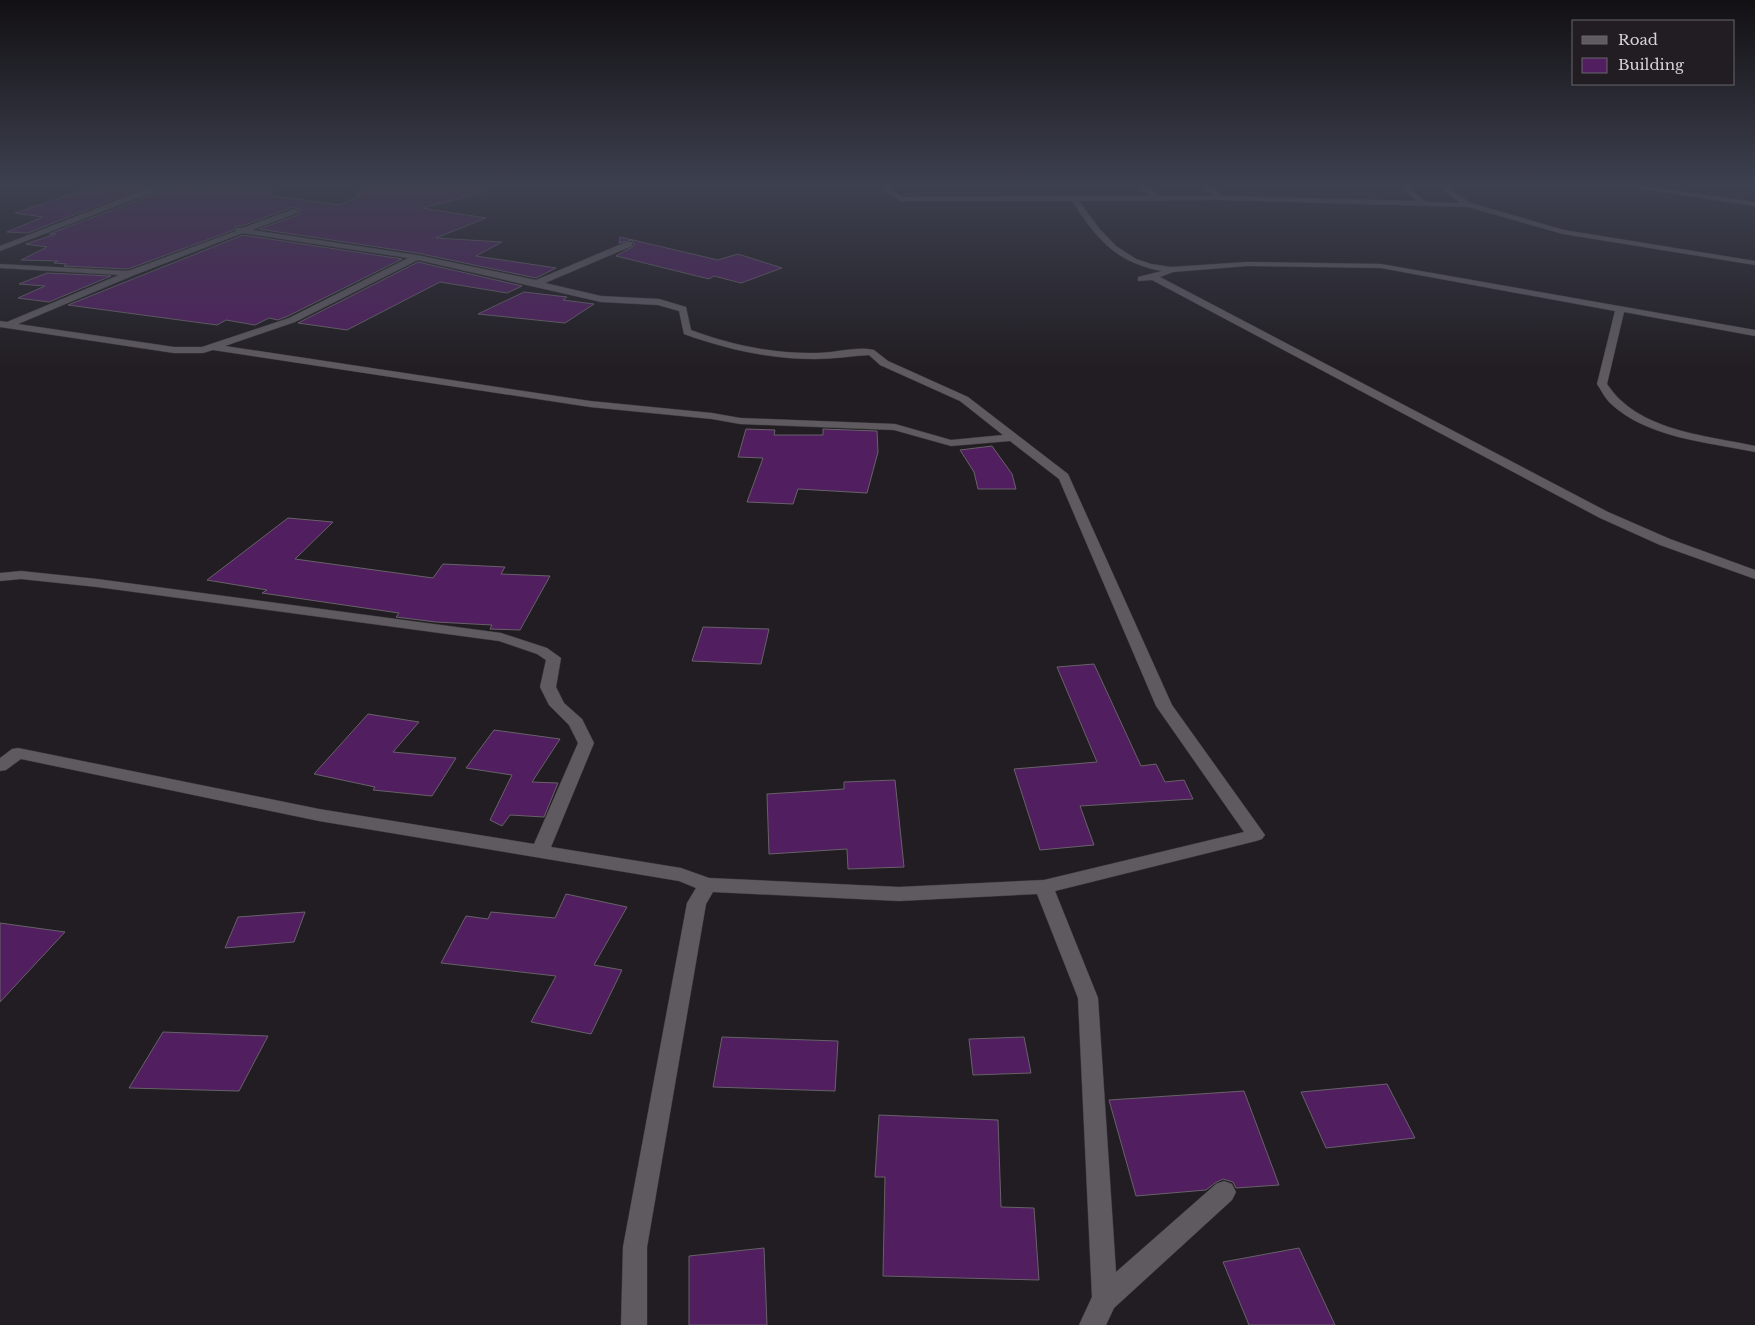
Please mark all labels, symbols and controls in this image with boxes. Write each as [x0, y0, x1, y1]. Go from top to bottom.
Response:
legend [1572, 20, 1735, 85]
text: Road [1618, 30, 1658, 49]
text: Building [1618, 55, 1685, 74]

